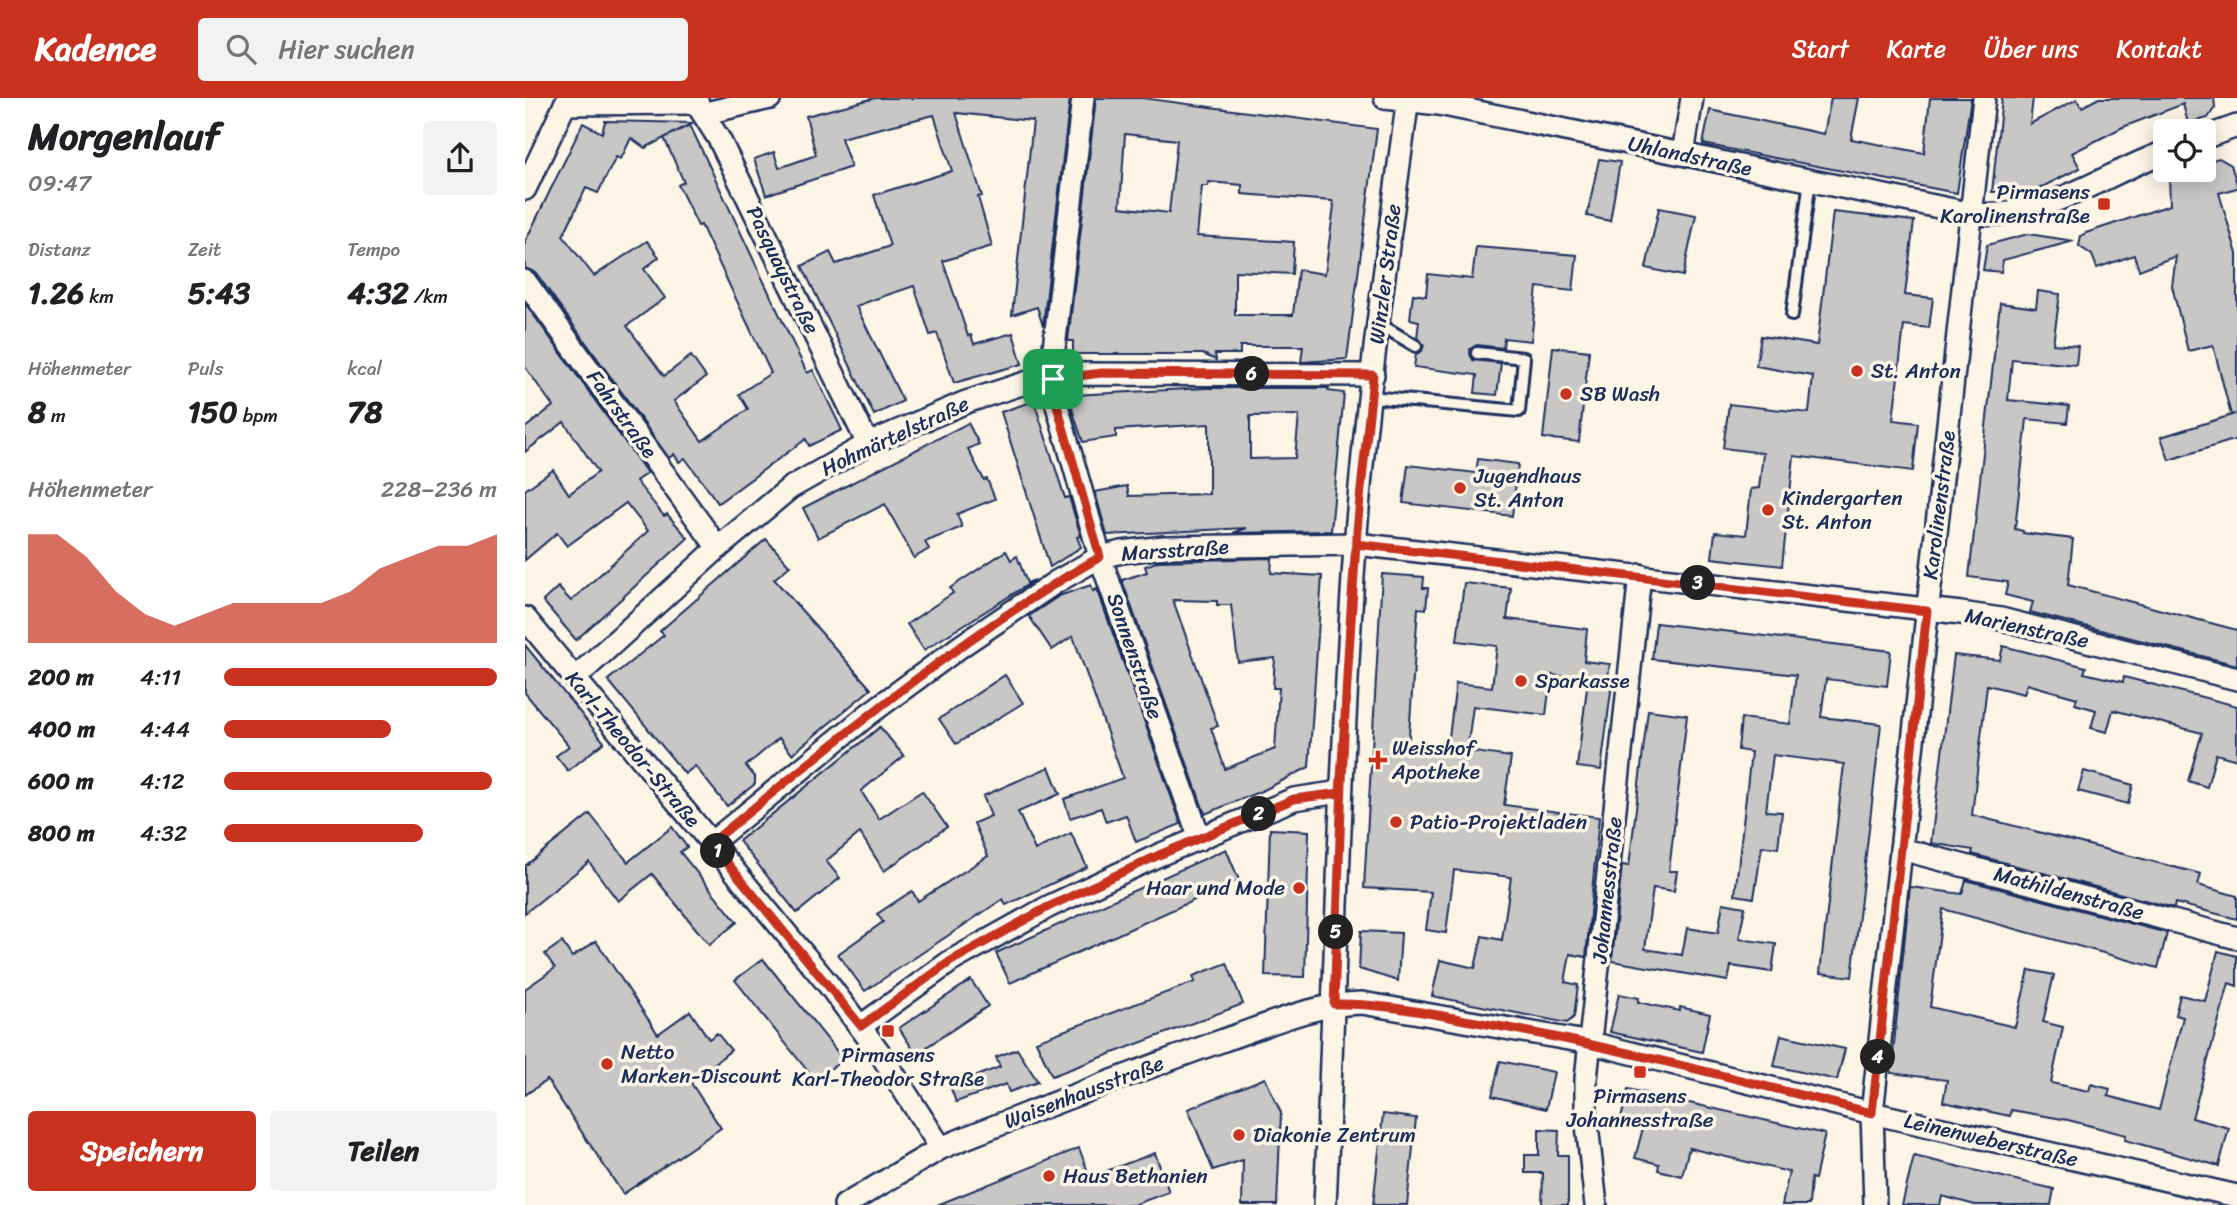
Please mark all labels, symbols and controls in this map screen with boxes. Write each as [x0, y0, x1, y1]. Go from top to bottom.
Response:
search box [198, 18, 688, 81]
text: Kadence [35, 20, 156, 78]
text: Hier suchen [278, 26, 414, 72]
text: Start [1792, 28, 1849, 70]
text: Karte [1887, 28, 1946, 70]
text: Über uns [1984, 28, 2079, 70]
text: Kontakt [2117, 28, 2202, 70]
icon: search [222, 30, 260, 68]
text: Morgenlauf [28, 103, 220, 170]
map controls [2153, 119, 2216, 182]
button: locate [2153, 119, 2216, 182]
button: share [423, 121, 497, 195]
street label: Uhlandstraße [1625, 124, 1755, 188]
text: 09:47 [28, 163, 91, 204]
place label: Pirmasens Karolinenstraße [1940, 173, 2090, 235]
marker: Pirmasens Karolinenstraße [2096, 196, 2112, 212]
street label: Pasquaystraße [735, 199, 831, 341]
street label: Winzler Straße [1358, 202, 1412, 346]
text: Distanz [28, 233, 91, 266]
text: Zeit [188, 233, 221, 266]
text: Tempo [347, 233, 400, 266]
text: 1.26 [28, 266, 84, 320]
text: 5:43 [188, 266, 250, 320]
text: 4:32 [347, 266, 409, 320]
text: km [84, 280, 114, 313]
text: /km [409, 280, 448, 313]
pin [1023, 349, 1083, 409]
text: Höhenmeter [28, 352, 131, 385]
text: Puls [188, 352, 224, 385]
text: kcal [347, 352, 382, 385]
place label: St. Anton [1871, 352, 1961, 390]
pin: 6 [1235, 356, 1269, 392]
text: 6 [1246, 357, 1257, 390]
icon: arrive [1034, 360, 1072, 398]
street label: Fahrstraße [576, 361, 668, 467]
marker: St. Anton [1849, 363, 1865, 379]
place label: SB Wash [1580, 375, 1660, 413]
text: 8 [28, 385, 46, 439]
text: 150 [188, 385, 238, 439]
text: 78 [347, 385, 383, 439]
street label: Hohmärtelstraße [814, 385, 976, 487]
marker: SB Wash [1558, 386, 1574, 402]
text: m [46, 399, 66, 432]
text: bpm [238, 399, 278, 432]
street label: Karolinenstraße [1911, 428, 1967, 582]
place label: Jugendhaus St. Anton [1473, 457, 1582, 519]
text: Höhenmeter [28, 469, 152, 510]
text: 228–236 m [381, 469, 497, 510]
place label: Kindergarten St. Anton [1782, 479, 1903, 541]
marker: Jugendhaus St. Anton [1452, 480, 1468, 496]
marker: Kindergarten St. Anton [1760, 502, 1776, 518]
street label: Marsstraße [1120, 527, 1230, 573]
pin: 3 [1681, 566, 1715, 601]
text: 3 [1692, 566, 1703, 599]
street label: Sonnenstraße [1096, 587, 1175, 725]
street label: Marienstraße [1962, 596, 2093, 660]
text: 200 m [28, 657, 94, 698]
text: 4:11 [140, 657, 181, 698]
street label: Karl-Theodor-Straße [555, 662, 711, 836]
place label: Sparkasse [1535, 662, 1630, 700]
marker: Sparkasse [1513, 673, 1529, 689]
text: 400 m [28, 709, 95, 750]
text: 4:44 [140, 709, 190, 750]
place label: Weisshof Apotheke [1391, 729, 1480, 791]
marker: Weisshof Apotheke [1370, 752, 1386, 768]
text: 600 m [28, 761, 94, 802]
text: 4:12 [140, 761, 184, 802]
pin: 2 [1241, 796, 1277, 832]
text: 2 [1253, 797, 1264, 830]
place label: Patio-Projektladen [1410, 803, 1587, 841]
text: 800 m [28, 813, 95, 854]
text: 4:32 [140, 813, 187, 854]
marker: Patio-Projektladen [1388, 814, 1404, 830]
street label: Johannesstraße [1580, 815, 1634, 966]
pin: 1 [701, 834, 735, 868]
text: 1 [713, 834, 722, 867]
street label: Mathildenstraße [1990, 855, 2149, 931]
place label: Haar und Mode [1146, 869, 1285, 907]
marker: Haar und Mode [1291, 880, 1307, 896]
pin: 5 [1319, 914, 1353, 950]
text: 5 [1330, 915, 1341, 948]
marker: Pirmasens Karl-Theodor Straße [880, 1023, 896, 1039]
place label: Netto Marken-Discount [621, 1033, 781, 1095]
place label: Pirmasens Karl-Theodor Straße [792, 1036, 984, 1098]
pin: 4 [1861, 1040, 1895, 1074]
text: 4 [1872, 1040, 1883, 1073]
street label: Waisenhausstraße [998, 1044, 1170, 1140]
marker: Netto Marken-Discount [599, 1056, 615, 1072]
marker: Pirmasens Johannesstraße [1632, 1064, 1648, 1080]
place label: Pirmasens Johannesstraße [1565, 1077, 1714, 1139]
street label: Leinenweberstraße [1900, 1102, 2082, 1179]
button: Speichern [28, 1111, 256, 1191]
button: Teilen [270, 1111, 497, 1191]
place label: Diakonie Zentrum [1253, 1116, 1416, 1154]
marker: Diakonie Zentrum [1231, 1127, 1247, 1143]
place label: Haus Bethanien [1063, 1157, 1208, 1195]
marker: Haus Bethanien [1041, 1168, 1057, 1184]

